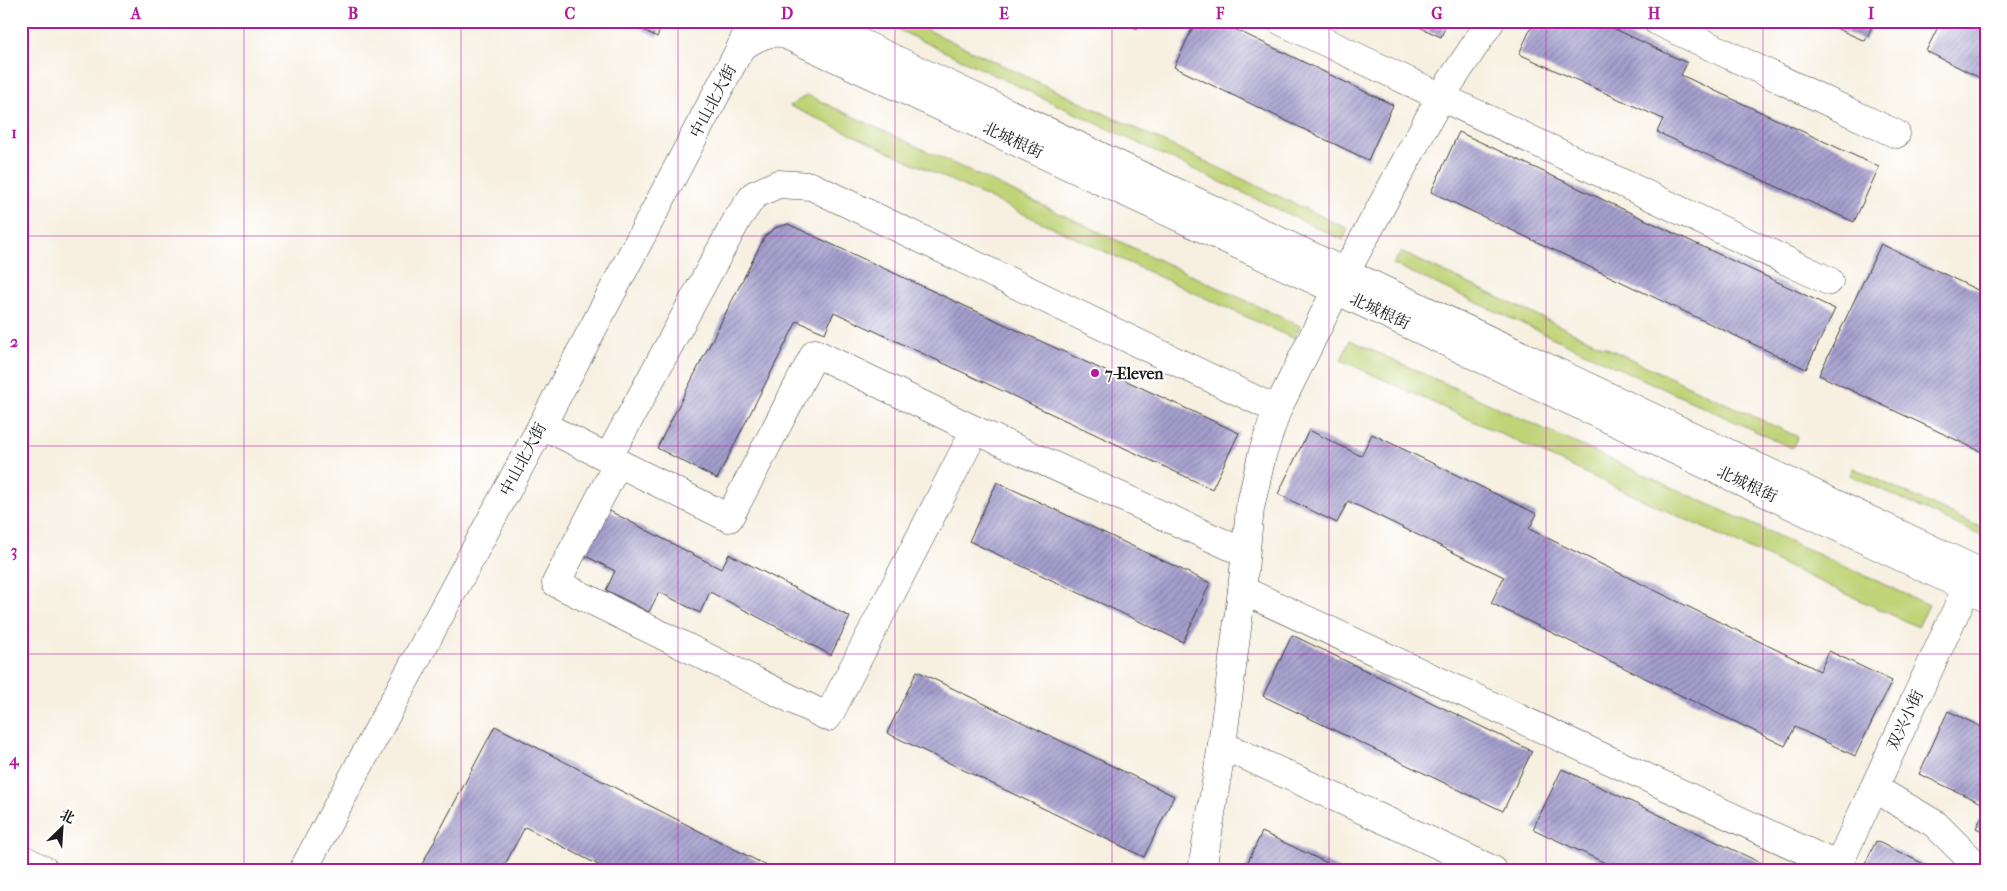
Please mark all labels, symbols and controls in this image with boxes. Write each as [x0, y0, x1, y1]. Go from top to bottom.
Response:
text: A [130, 4, 142, 23]
text: B [348, 4, 358, 23]
text: C [565, 4, 576, 23]
text: D [781, 4, 793, 23]
text: E [999, 4, 1009, 23]
text: F [1215, 4, 1225, 23]
text: G [1431, 4, 1443, 23]
text: H [1648, 4, 1661, 23]
text: I [1868, 4, 1875, 23]
street label: 中山北大街 [686, 61, 740, 141]
street label: 北城根街 [980, 118, 1046, 162]
text: 1 [11, 123, 17, 142]
street label: 北城根街 [1347, 289, 1413, 333]
text: 2 [10, 332, 18, 351]
place label: 7-Eleven [1104, 364, 1164, 383]
marker: 7-Eleven [1089, 367, 1101, 379]
street label: 中山北大街 [496, 419, 550, 499]
street label: 北城根街 [1714, 462, 1780, 506]
text: 3 [11, 541, 17, 561]
street label: 双兴小街 [1883, 687, 1927, 753]
text: 4 [8, 750, 20, 770]
north arrow [38, 804, 88, 854]
text: 北 [57, 806, 77, 827]

